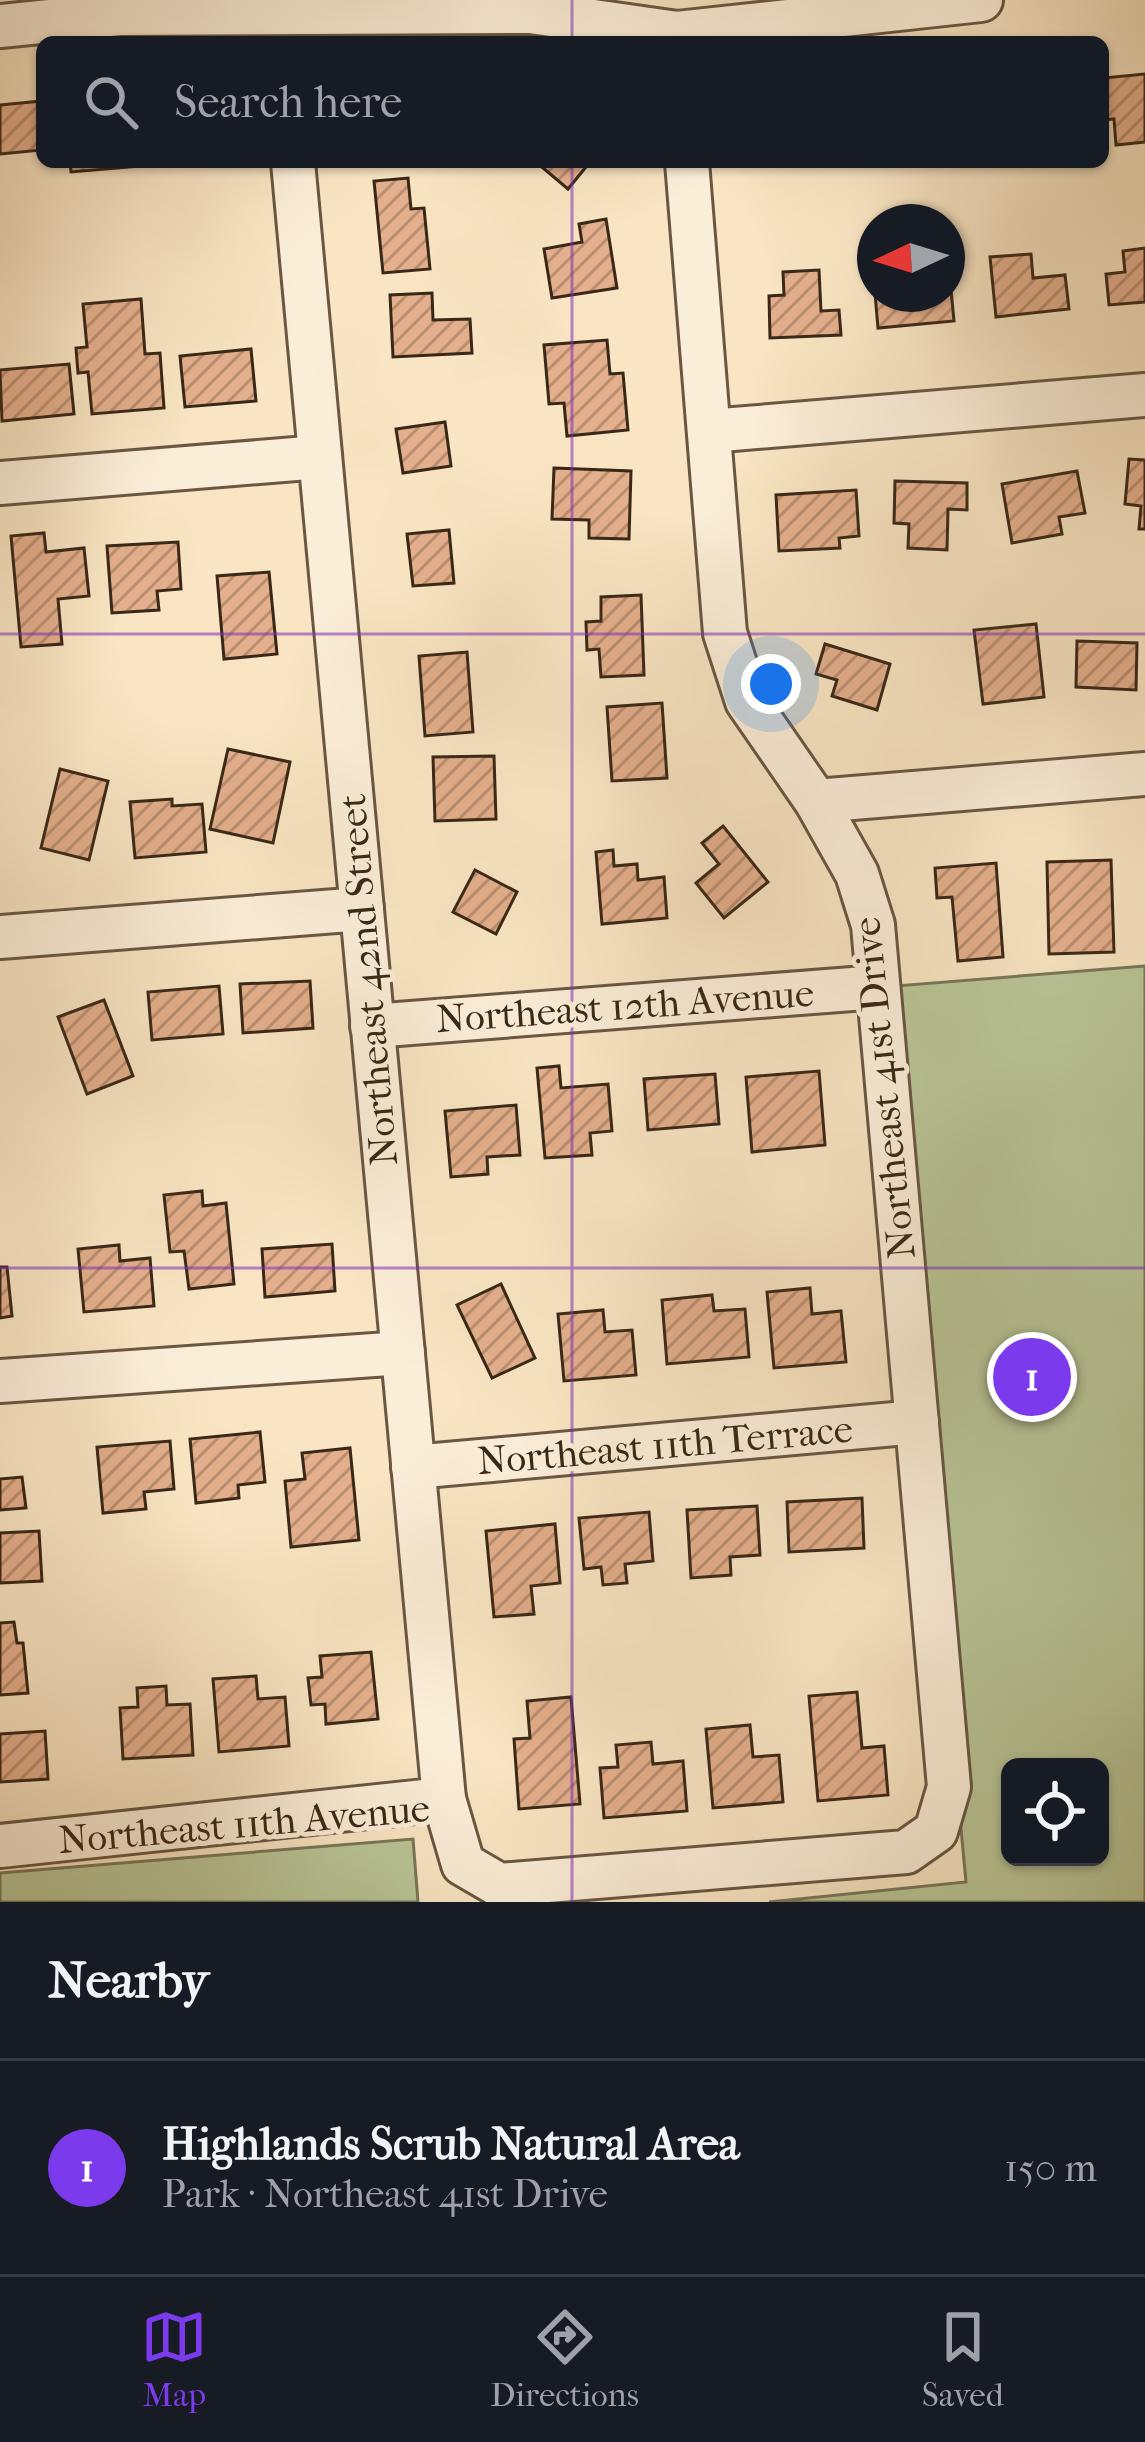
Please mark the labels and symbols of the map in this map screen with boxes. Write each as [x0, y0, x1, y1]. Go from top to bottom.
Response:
north arrow [857, 204, 965, 312]
your location [741, 654, 801, 714]
street label: Northeast 42nd Street [329, 792, 407, 1168]
street label: Northeast 41st Drive [843, 915, 925, 1261]
street label: Northeast 12th Avenue [434, 970, 816, 1042]
pin: 1 [993, 1332, 1071, 1422]
street label: Northeast 11th Terrace [475, 1406, 855, 1484]
street label: Northeast 11th Avenue [56, 1785, 432, 1863]

